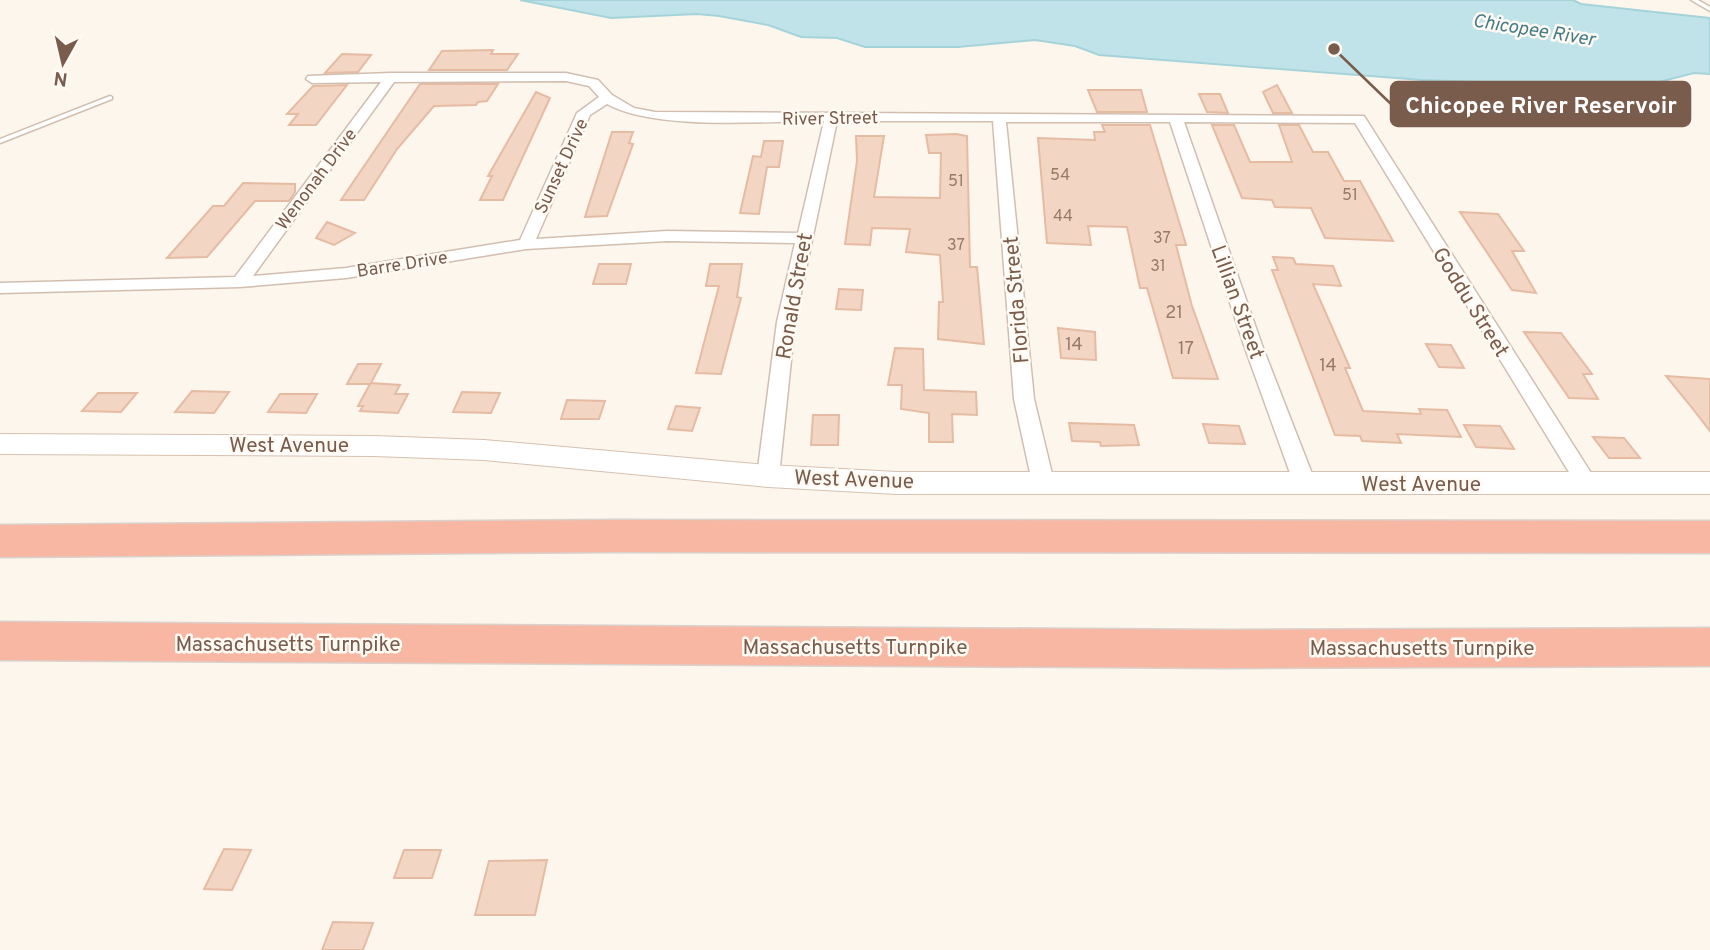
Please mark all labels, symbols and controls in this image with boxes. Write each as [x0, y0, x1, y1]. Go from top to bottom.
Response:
water label: Chicopee River [1471, 9, 1598, 53]
north arrow [28, 28, 98, 98]
text: N [52, 65, 69, 91]
callout: Chicopee River Reservoir [1391, 82, 1690, 126]
text: Chicopee River Reservoir [1405, 93, 1677, 122]
street label: River Street [782, 107, 878, 132]
street label: Sunset Drive [530, 115, 594, 218]
street label: Wenonah Drive [271, 124, 363, 235]
house number: 54 [1050, 166, 1070, 186]
house number: 51 [948, 172, 964, 192]
house number: 51 [1342, 186, 1358, 206]
house number: 44 [1053, 207, 1073, 227]
house number: 37 [1153, 229, 1171, 249]
street label: Ronald Street [771, 231, 820, 362]
street label: Florida Street [998, 235, 1037, 365]
house number: 37 [947, 236, 965, 256]
street label: Lillian Street [1204, 242, 1270, 363]
street label: Goddu Street [1425, 243, 1514, 363]
street label: Barre Drive [355, 247, 449, 284]
house number: 31 [1150, 257, 1166, 277]
house number: 21 [1165, 302, 1183, 325]
house number: 14 [1065, 334, 1083, 357]
house number: 17 [1178, 338, 1194, 361]
house number: 14 [1319, 355, 1337, 378]
street label: West Avenue [229, 433, 349, 460]
street label: West Avenue [793, 465, 914, 496]
street label: West Avenue [1361, 472, 1481, 499]
street label: Massachusetts Turnpike [176, 632, 400, 659]
street label: Massachusetts Turnpike [743, 635, 967, 662]
street label: Massachusetts Turnpike [1310, 636, 1534, 663]

